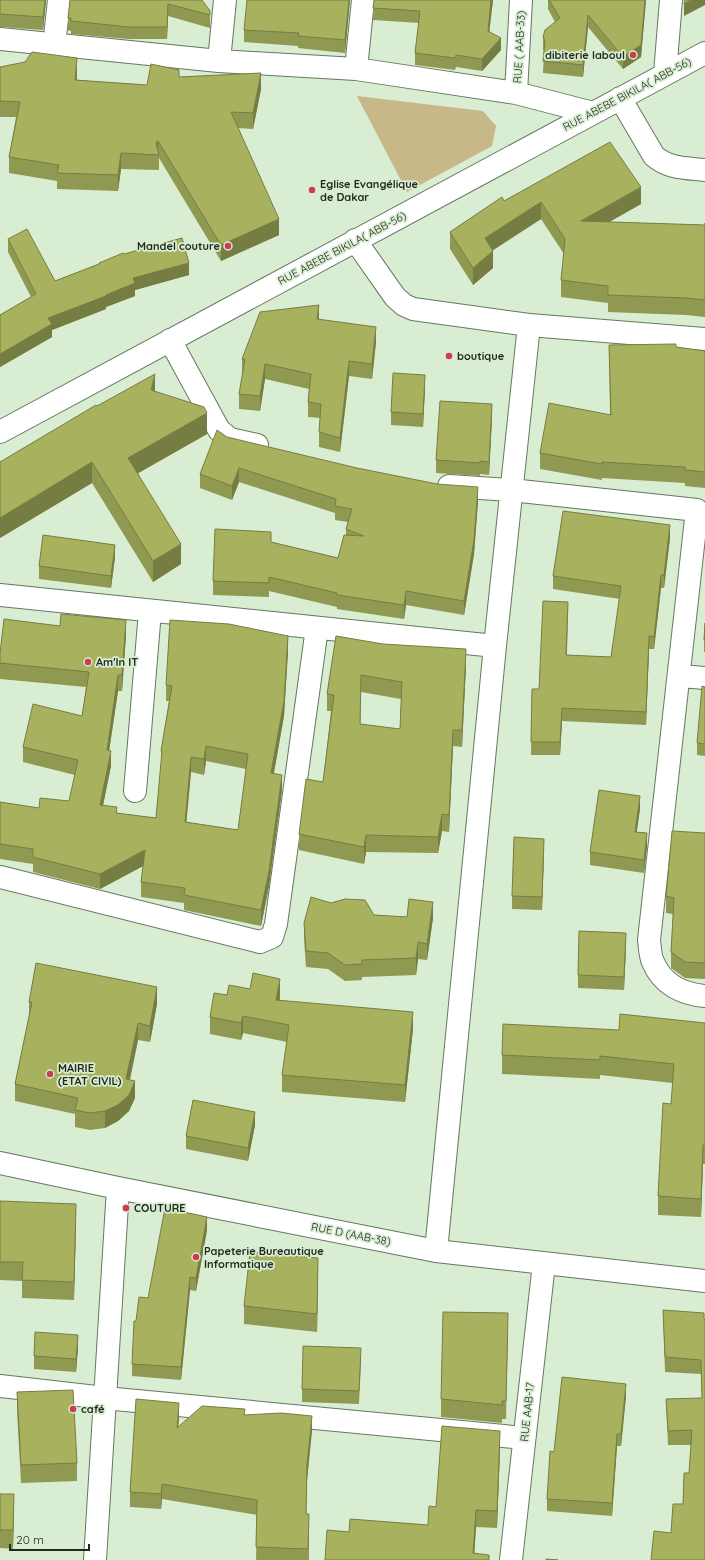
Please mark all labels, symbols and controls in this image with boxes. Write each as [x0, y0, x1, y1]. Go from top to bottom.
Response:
street label: RUE ( AAB-33) [510, 10, 528, 84]
place label: dibiterie laboul [545, 48, 625, 62]
marker: dibiterie laboul [628, 50, 638, 60]
street label: RUE ABEBE BIKILA( ABB-56) [560, 54, 694, 134]
place label: Eglise Evangélique de Dakar [320, 177, 419, 204]
marker: Eglise Evangélique de Dakar [307, 185, 317, 195]
street label: RUE ABEBE BIKILA( ABB-56) [275, 208, 409, 288]
place label: Mandel couture [137, 239, 220, 253]
marker: Mandel couture [223, 241, 233, 251]
place label: boutique [457, 349, 505, 363]
marker: boutique [444, 351, 454, 361]
place label: Am'In IT [96, 655, 138, 669]
marker: Am'In IT [83, 657, 93, 667]
place label: MAIRIE (ETAT CIVIL) [58, 1061, 122, 1088]
marker: MAIRIE (ETAT CIVIL) [45, 1069, 55, 1079]
place label: COUTURE [134, 1201, 186, 1215]
marker: COUTURE [121, 1203, 131, 1213]
street label: RUE D (AAB-38) [310, 1219, 392, 1249]
place label: Papeterie Bureautique Informatique [204, 1244, 324, 1271]
marker: Papeterie Bureautique Informatique [191, 1252, 201, 1262]
street label: RUE AAB-17 [517, 1381, 537, 1442]
place label: café [81, 1402, 105, 1416]
marker: café [68, 1404, 78, 1414]
scale bar [10, 1526, 89, 1552]
text: 20 m [16, 1532, 44, 1547]

